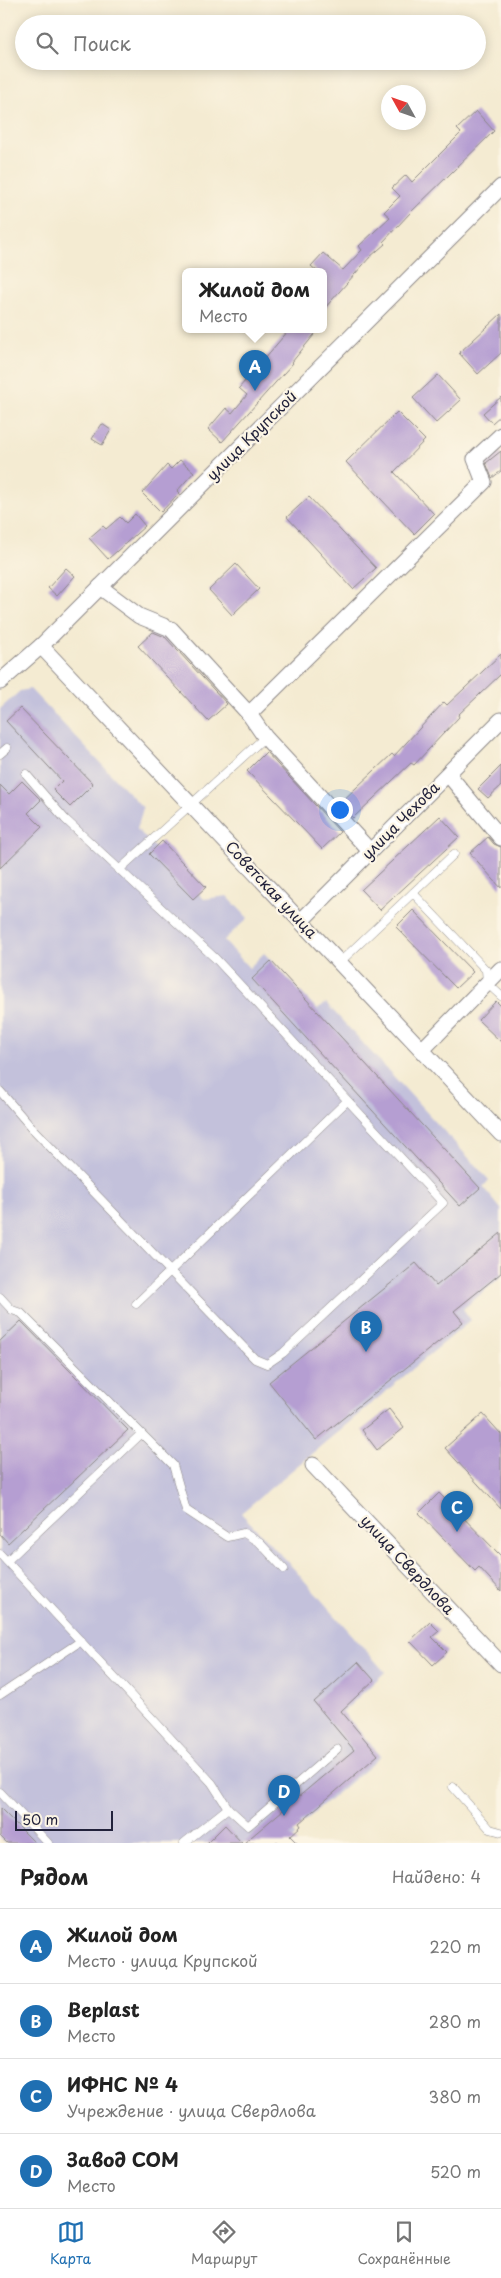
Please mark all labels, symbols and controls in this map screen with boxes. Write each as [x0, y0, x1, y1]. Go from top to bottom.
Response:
search box [15, 15, 486, 70]
icon: search [33, 29, 61, 57]
text: Поиск [73, 29, 131, 57]
north arrow [381, 85, 426, 130]
popup [182, 268, 327, 333]
text: Жилой дом [199, 275, 310, 303]
text: Место [199, 303, 248, 327]
pin: A [239, 350, 271, 391]
street label: улица Крупской [201, 385, 301, 485]
street label: улица Чехова [356, 775, 445, 864]
your location [327, 797, 353, 823]
street label: Советская улица [221, 835, 324, 943]
pin: B [350, 1311, 382, 1352]
pin: C [441, 1491, 473, 1532]
street label: улица Свердлова [356, 1509, 461, 1619]
pin: D [268, 1775, 300, 1816]
scale bar [15, 1808, 112, 1831]
text: 50 m [22, 1809, 58, 1830]
text: Рядом [20, 1860, 88, 1892]
text: Найдено: 4 [392, 1864, 481, 1888]
text: Жилой дом [67, 1920, 178, 1948]
text: A [30, 1934, 42, 1958]
text: 220 m [430, 1934, 481, 1958]
text: Место · улица Крупской [67, 1948, 258, 1972]
text: Beplast [67, 1995, 140, 2023]
text: B [31, 2009, 41, 2033]
text: 280 m [429, 2009, 481, 2033]
text: Место [67, 2023, 116, 2047]
text: ИФНС № 4 [67, 2070, 178, 2098]
text: C [30, 2084, 42, 2108]
text: 380 m [429, 2084, 481, 2108]
text: Учреждение · улица Свердлова [67, 2098, 316, 2122]
text: Завод СОМ [67, 2145, 179, 2173]
text: D [30, 2159, 42, 2183]
text: 520 m [430, 2159, 481, 2183]
text: Место [67, 2173, 116, 2197]
tab: Карта [50, 2218, 91, 2269]
tab: Маршрут [191, 2218, 257, 2269]
tab: Сохранённые [357, 2218, 451, 2269]

